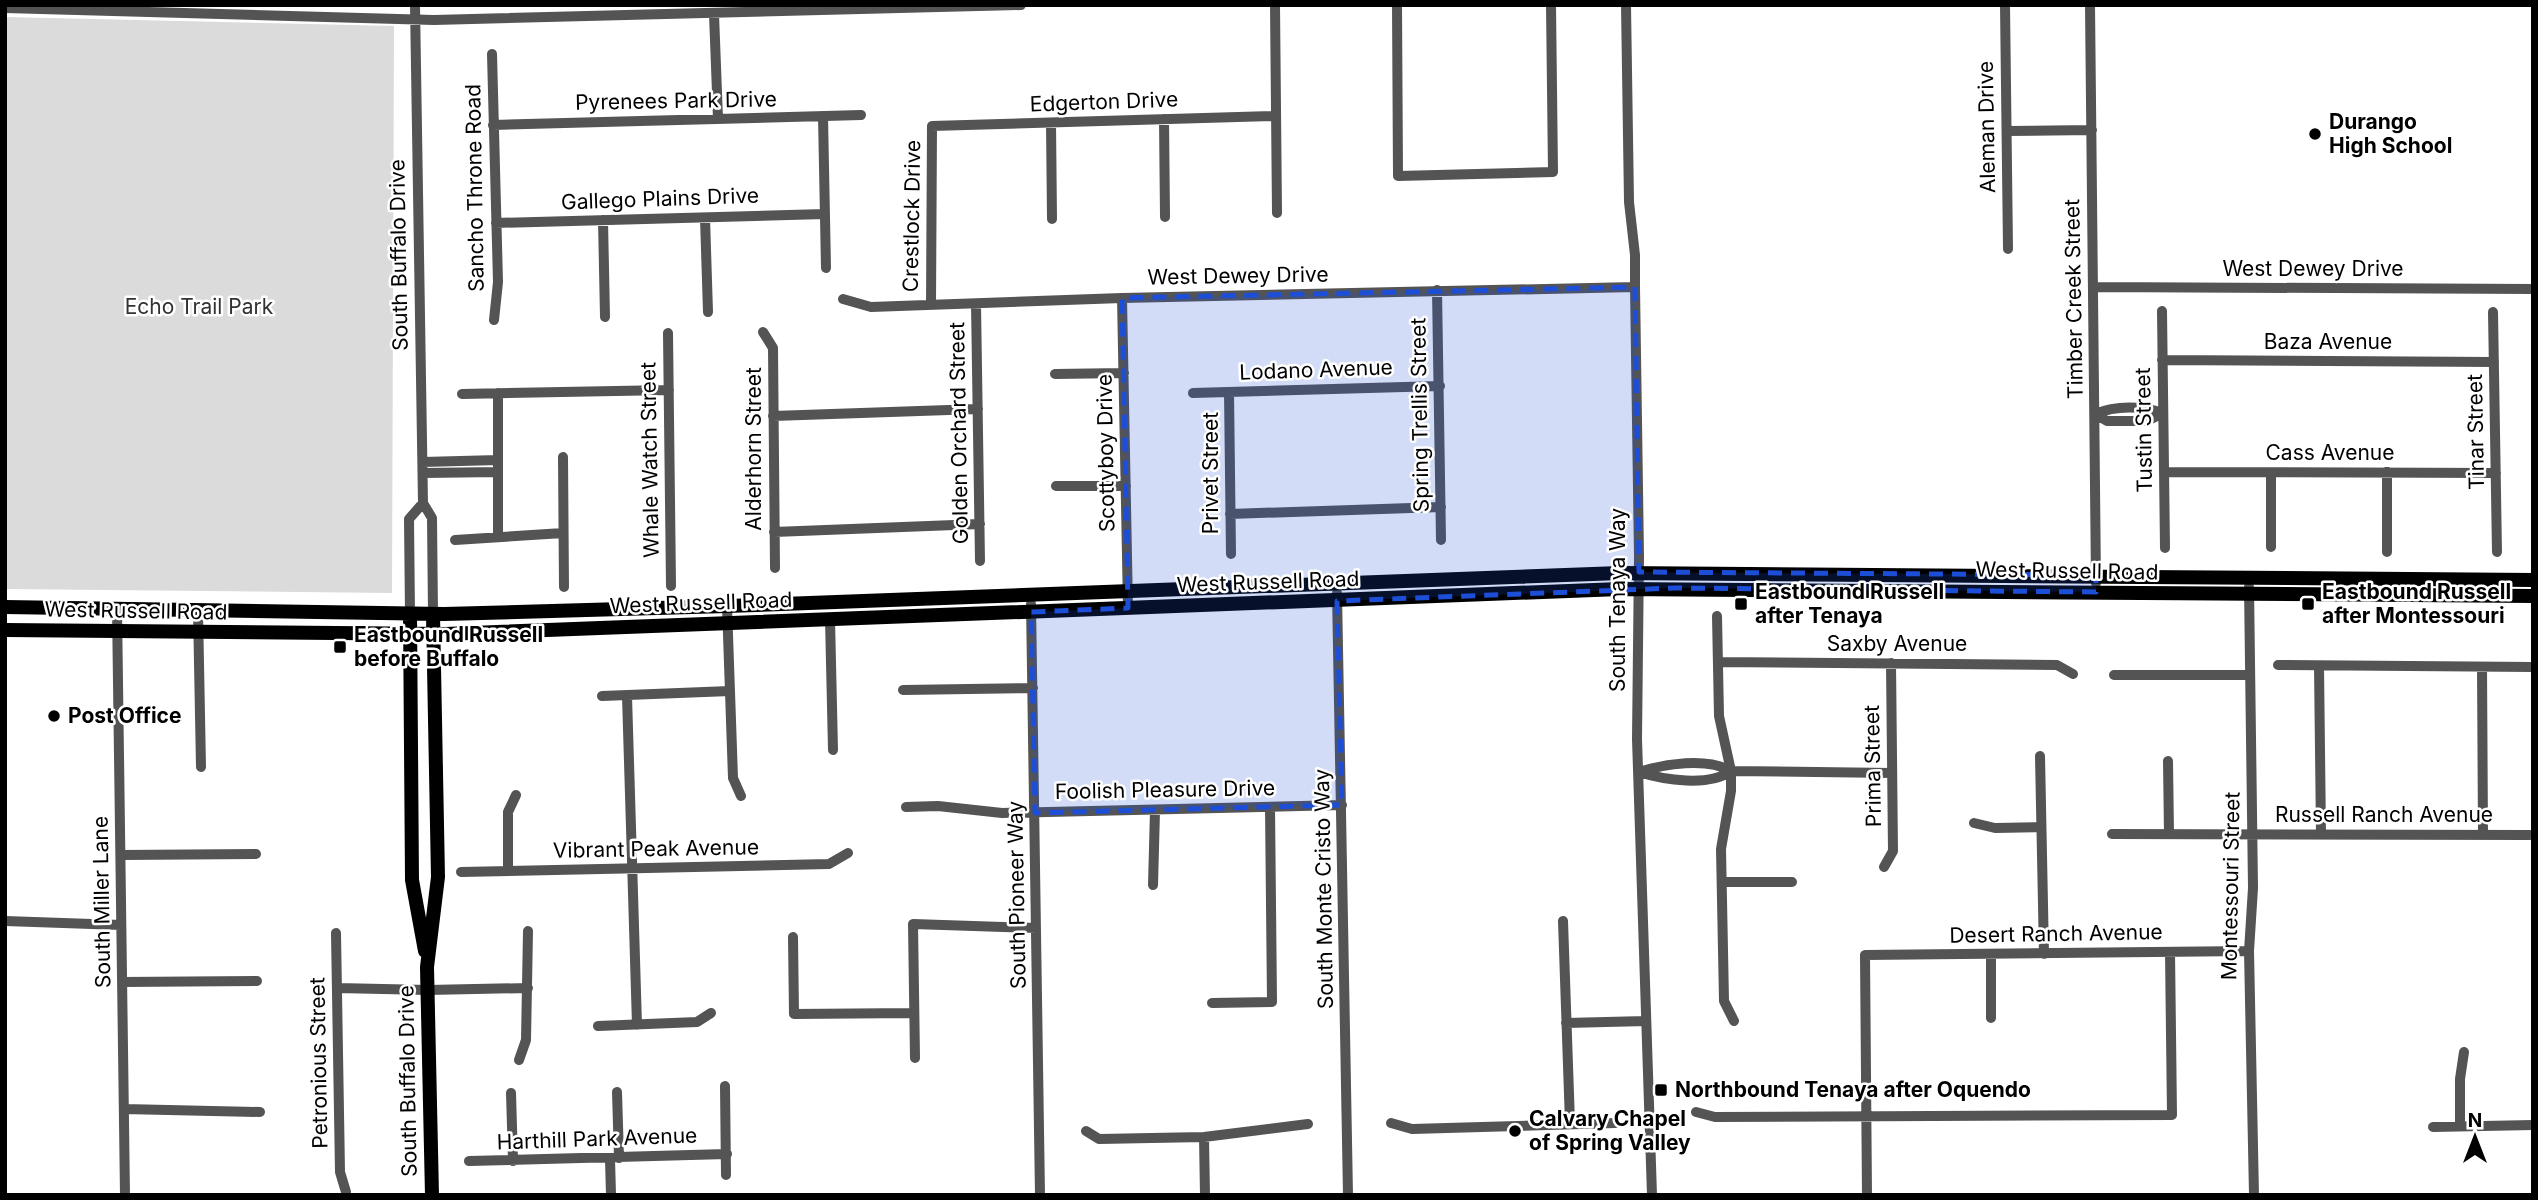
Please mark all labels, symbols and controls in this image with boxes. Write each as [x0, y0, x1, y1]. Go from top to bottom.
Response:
street label: Aleman Drive [1973, 61, 2000, 193]
street label: Sancho Throne Road [460, 84, 489, 292]
street label: Pyrenees Park Drive [575, 86, 777, 115]
street label: Edgerton Drive [1029, 86, 1179, 117]
place label: Durango High School [2329, 109, 2452, 158]
marker: Durango High School [2307, 126, 2323, 142]
street label: Crestlock Drive [898, 140, 925, 292]
street label: South Buffalo Drive [384, 159, 413, 351]
street label: Gallego Plains Drive [561, 183, 759, 214]
street label: Timber Creek Street [2059, 199, 2088, 399]
street label: West Dewey Drive [2222, 256, 2404, 281]
street label: West Dewey Drive [1147, 261, 1329, 290]
park label: Echo Trail Park [125, 294, 274, 319]
street label: Spring Trellis Street [1405, 317, 1434, 512]
street label: Golden Orchard Street [944, 322, 973, 544]
street label: Baza Avenue [2264, 329, 2392, 354]
street label: Lodano Avenue [1239, 354, 1393, 385]
street label: Whale Watch Street [635, 362, 664, 558]
street label: Alderhorn Street [741, 367, 766, 531]
street label: Tustin Street [2130, 367, 2157, 493]
street label: Scottyboy Drive [1092, 374, 1119, 532]
street label: Tinar Street [2462, 374, 2489, 490]
street label: Privet Street [1198, 412, 1223, 534]
street label: Cass Avenue [2266, 440, 2394, 465]
street label: South Tenaya Way [1605, 508, 1630, 692]
street label: West Russell Road [1975, 556, 2159, 585]
street label: West Russell Road [1176, 566, 1360, 597]
place label: Eastbound Russell after Tenaya [1755, 579, 1944, 628]
place label: Eastbound Russell after Montessouri [2322, 579, 2511, 628]
street label: West Russell Road [609, 587, 793, 618]
street label: West Russell Road [44, 596, 228, 625]
marker: Eastbound Russell after Tenaya [1733, 596, 1749, 612]
marker: Eastbound Russell after Montessouri [2300, 596, 2316, 612]
place label: Eastbound Russell before Buffalo [354, 622, 543, 671]
street label: Saxby Avenue [1827, 631, 1967, 656]
marker: Eastbound Russell before Buffalo [332, 639, 348, 655]
place label: Post Office [68, 703, 182, 728]
street label: Prima Street [1859, 705, 1886, 827]
marker: Post Office [46, 708, 62, 724]
street label: South Monte Cristo Way [1309, 768, 1338, 1009]
street label: Foolish Pleasure Drive [1055, 775, 1275, 804]
street label: Montessouri Street [2216, 791, 2245, 980]
street label: South Pioneer Way [1002, 800, 1031, 989]
street label: Russell Ranch Avenue [2275, 802, 2493, 827]
street label: South Miller Lane [87, 816, 116, 988]
street label: Vibrant Peak Avenue [553, 834, 759, 863]
street label: Desert Ranch Avenue [1949, 919, 2163, 948]
street label: Petronious Street [305, 977, 332, 1149]
street label: South Buffalo Drive [393, 985, 422, 1177]
place label: Northbound Tenaya after Oquendo [1675, 1077, 2031, 1102]
marker: Northbound Tenaya after Oquendo [1653, 1082, 1669, 1098]
north arrow [2440, 1102, 2510, 1172]
place label: Calvary Chapel of Spring Valley [1529, 1106, 1691, 1155]
text: N [2468, 1109, 2482, 1132]
street label: Harthill Park Avenue [496, 1123, 698, 1154]
marker: Calvary Chapel of Spring Valley [1507, 1123, 1523, 1139]

